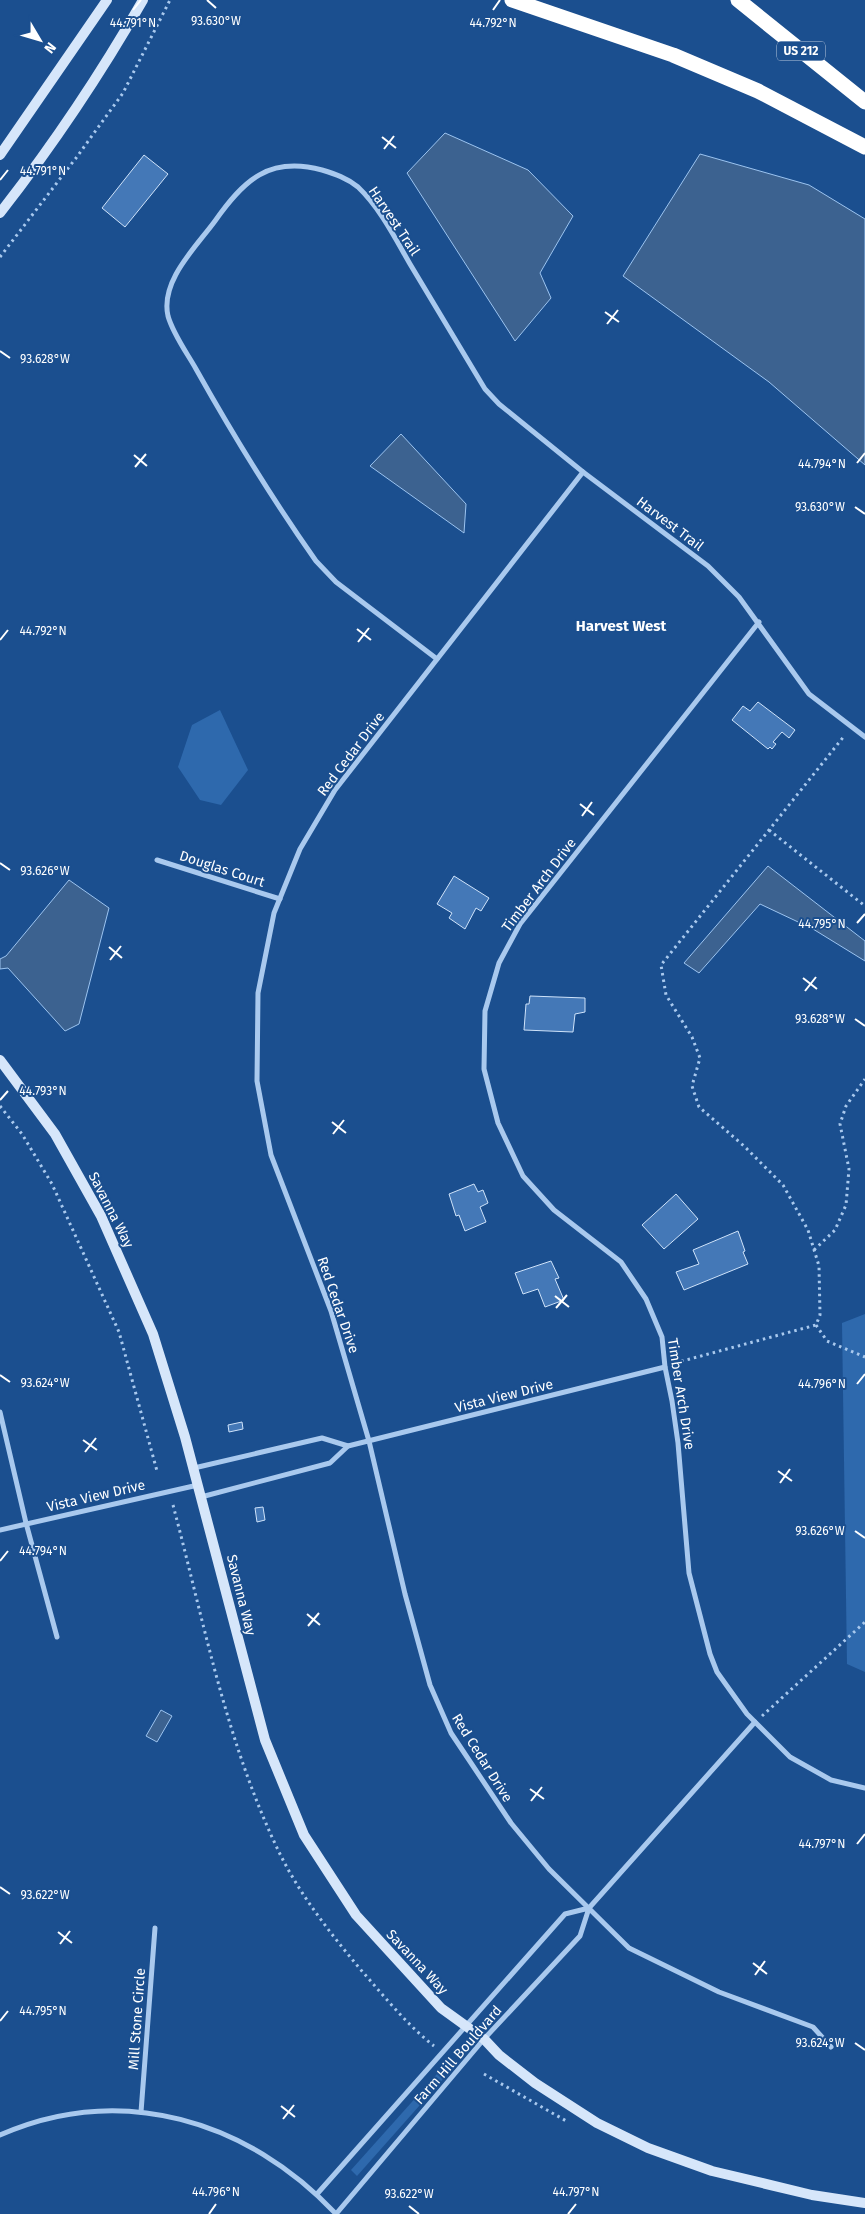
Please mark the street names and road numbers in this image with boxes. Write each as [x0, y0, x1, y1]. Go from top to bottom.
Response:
road number: US 212 [777, 41, 825, 60]
street label: Harvest Trail [365, 183, 423, 259]
street label: Harvest Trail [633, 493, 707, 555]
street label: Red Cedar Drive [314, 709, 388, 799]
street label: Timber Arch Drive [498, 835, 580, 935]
street label: Douglas Court [177, 847, 268, 891]
street label: Savanna Way [85, 1169, 137, 1251]
street label: Red Cedar Drive [314, 1254, 362, 1356]
street label: Timber Arch Drive [664, 1337, 698, 1451]
street label: Vista View Drive [453, 1376, 555, 1416]
street label: Vista View Drive [45, 1476, 147, 1516]
street label: Savanna Way [223, 1553, 259, 1637]
street label: Red Cedar Drive [448, 1711, 516, 1805]
street label: Savanna Way [383, 1926, 451, 1998]
street label: Mill Stone Circle [125, 1967, 149, 2071]
street label: Farm Hill Bouldvard [411, 2002, 505, 2108]

